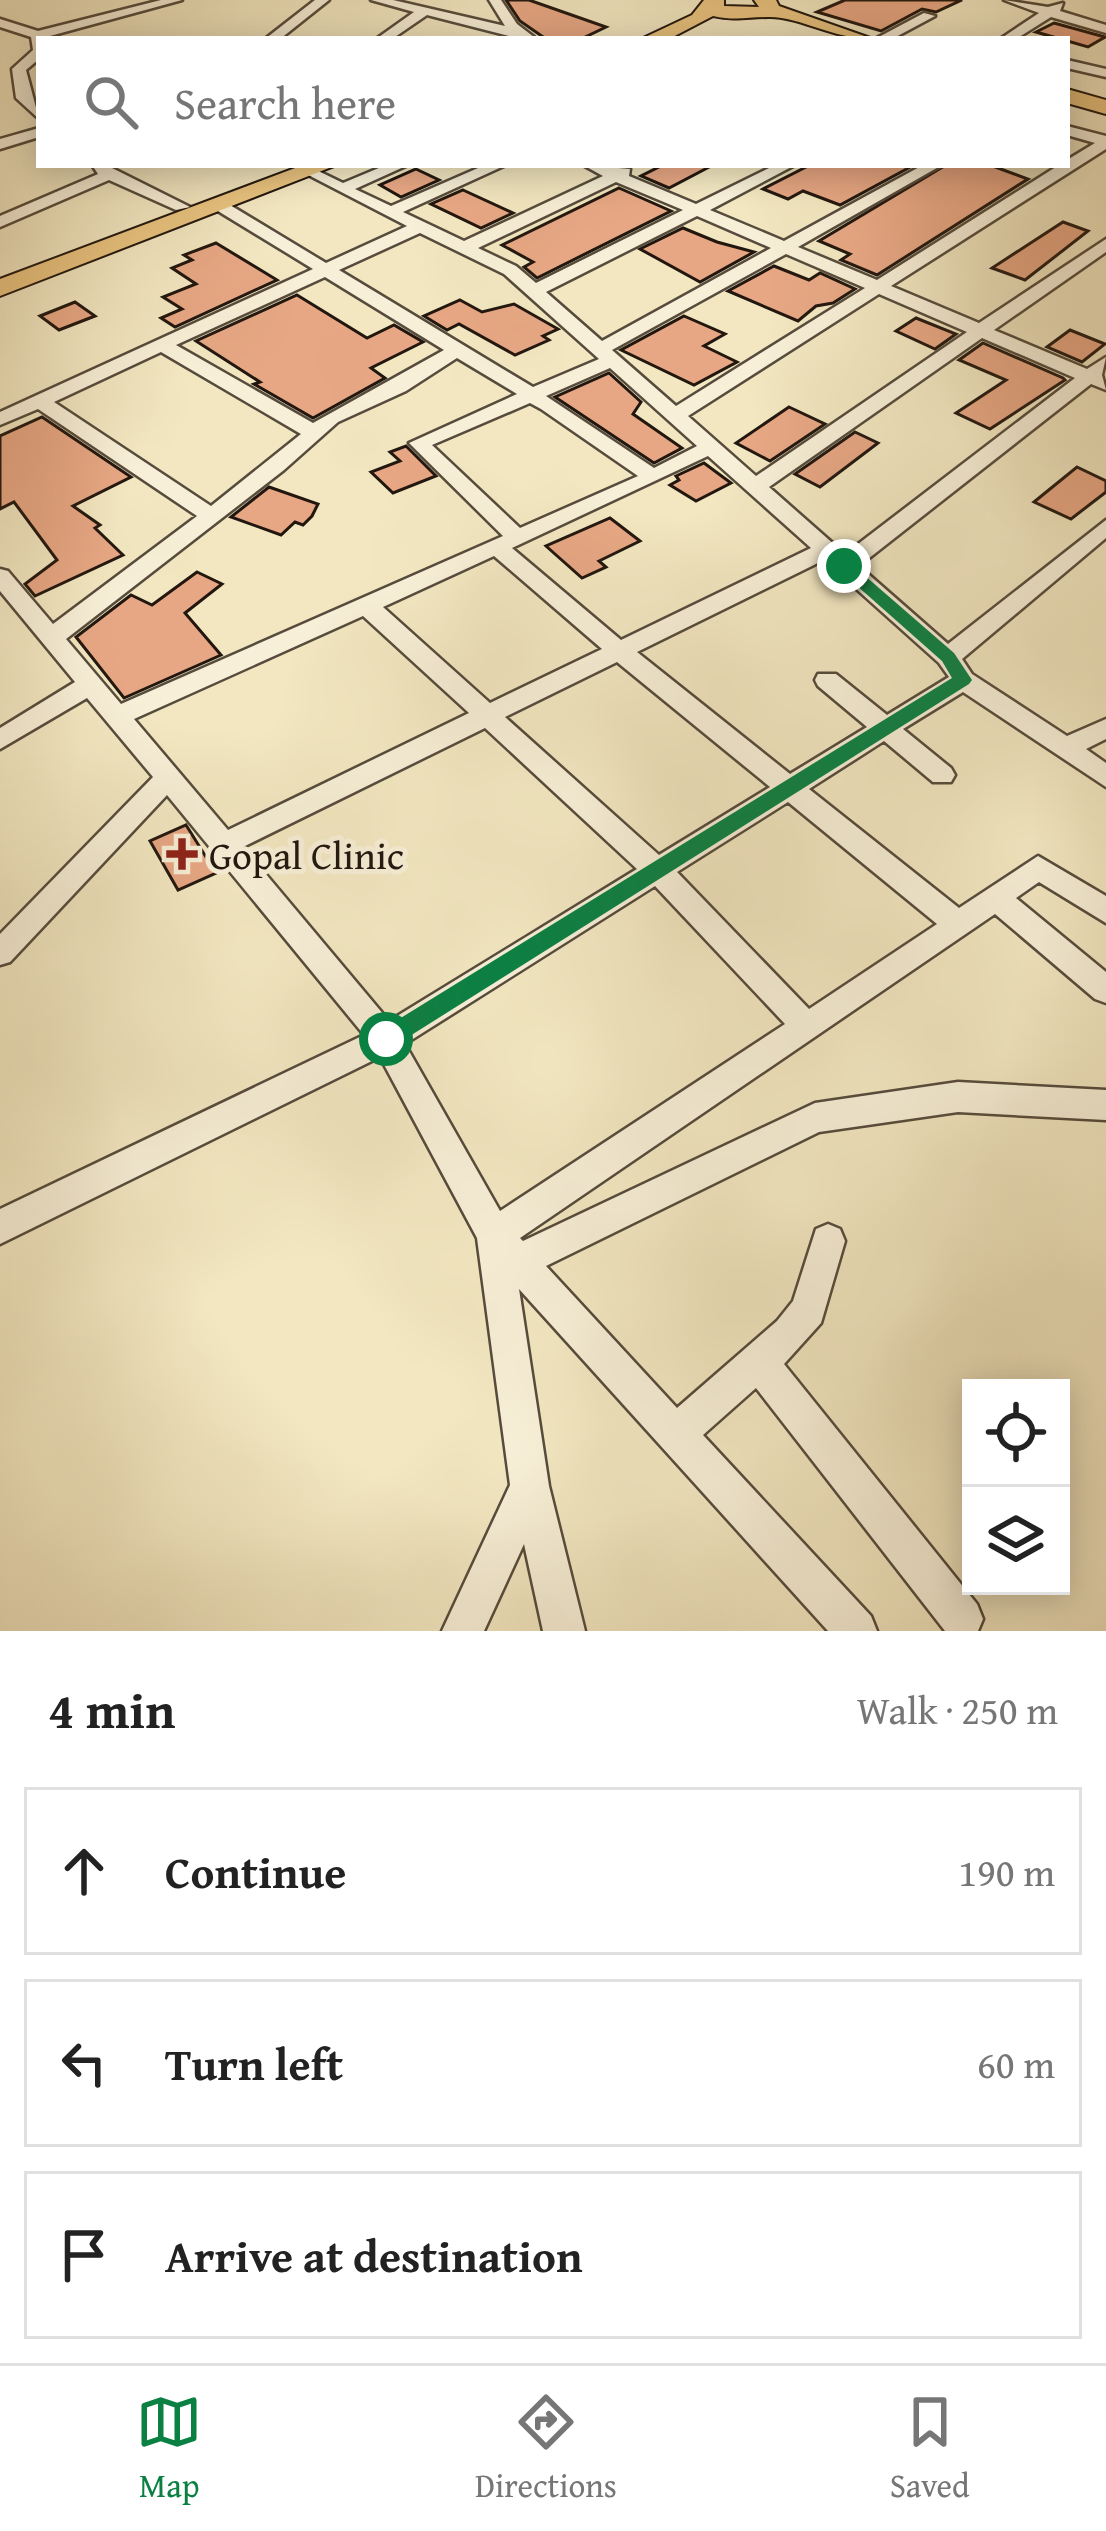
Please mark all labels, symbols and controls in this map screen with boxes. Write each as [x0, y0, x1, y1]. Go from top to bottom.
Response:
search box [36, 36, 1070, 168]
icon: search [78, 69, 144, 135]
text: Search here [174, 70, 396, 135]
route end [817, 539, 871, 593]
place label: Gopal Clinic [209, 826, 404, 883]
marker: Gopal Clinic [166, 838, 198, 870]
route start [359, 1012, 413, 1066]
map controls [962, 1379, 1070, 1595]
button: locate [962, 1379, 1070, 1487]
button: layers [962, 1487, 1070, 1595]
text: 4 min [48, 1672, 175, 1747]
text: Walk · 250 m [857, 1681, 1058, 1738]
icon: ahead [51, 1838, 117, 1904]
text: Continue [165, 1839, 346, 1904]
text: 190 m [958, 1843, 1055, 1900]
icon: left [51, 2030, 117, 2096]
text: Turn left [165, 2031, 343, 2096]
text: 60 m [977, 2035, 1055, 2092]
icon: arrive [51, 2222, 117, 2288]
text: Arrive at destination [165, 2223, 583, 2288]
tab: Map [136, 2389, 202, 2509]
tab: Directions [475, 2389, 617, 2509]
tab: Saved [890, 2389, 970, 2509]

